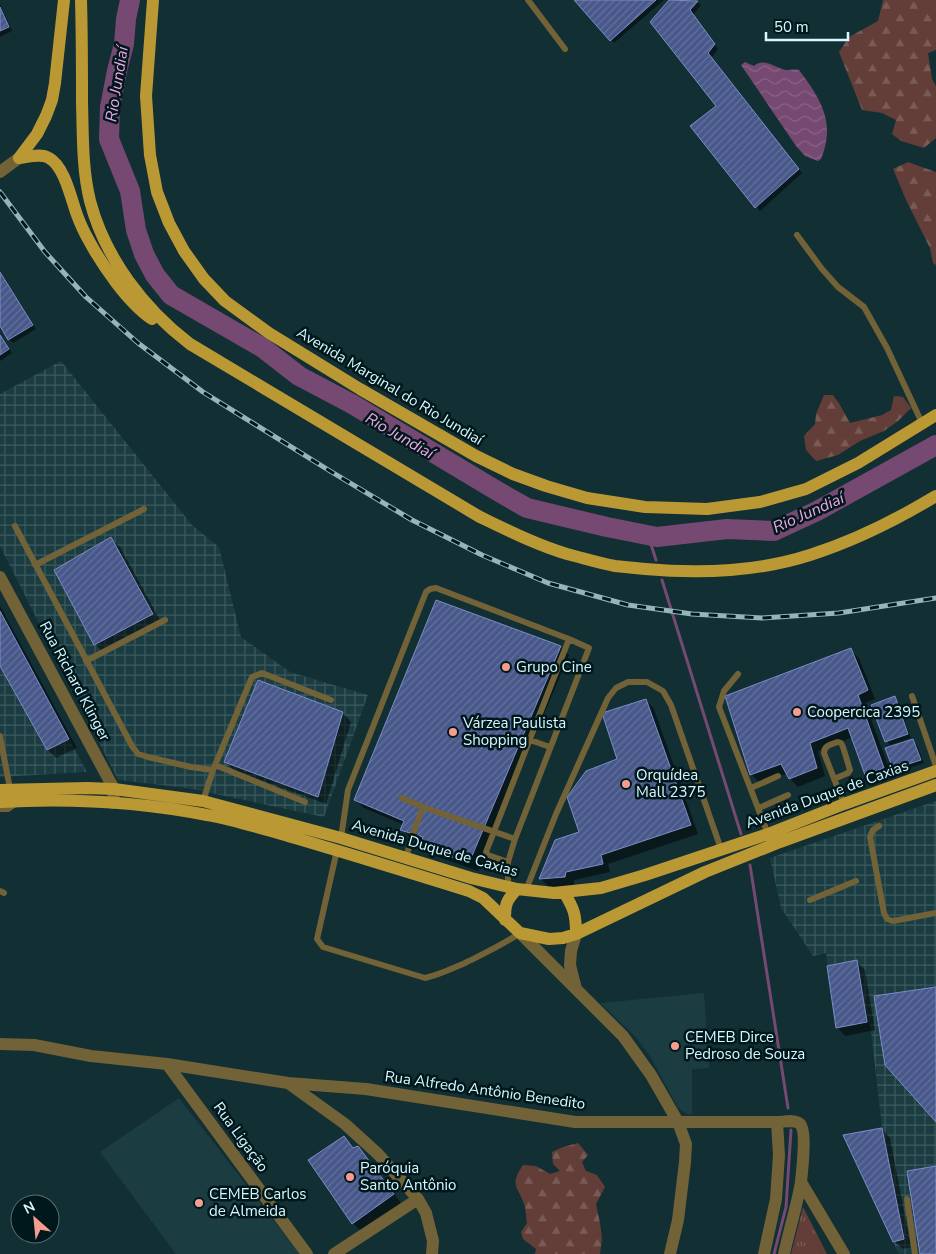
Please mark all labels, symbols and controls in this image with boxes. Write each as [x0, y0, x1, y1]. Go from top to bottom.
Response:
scale bar [766, 10, 848, 42]
text: 50 m [774, 17, 809, 37]
water label: Rio Jundiaí [100, 43, 134, 123]
street label: Avenida Marginal do Rio Jundiaí [294, 323, 486, 449]
water label: Rio Jundiaí [362, 408, 438, 462]
water label: Rio Jundiaí [769, 486, 850, 538]
street label: Rua Richard Klinger [35, 618, 115, 745]
place label: Grupo Cine [516, 657, 592, 677]
marker: Grupo Cine [500, 661, 512, 673]
place label: Coopercica 2395 [807, 702, 920, 722]
marker: Coopercica 2395 [791, 706, 803, 718]
place label: Várzea Paulista Shopping [462, 713, 566, 750]
marker: Várzea Paulista Shopping [447, 726, 459, 738]
street label: Avenida Duque de Caxias [743, 755, 911, 833]
place label: Orquídea Mall 2375 [636, 765, 706, 802]
marker: Orquídea Mall 2375 [620, 778, 632, 790]
street label: Avenida Duque de Caxias [350, 815, 520, 881]
place label: CEMEB Dirce Pedroso de Souza [685, 1027, 805, 1064]
marker: CEMEB Dirce Pedroso de Souza [669, 1040, 681, 1052]
street label: Rua Alfredo Antônio Benedito [383, 1066, 587, 1114]
street label: Rua Ligação [209, 1098, 273, 1176]
place label: Paróquia Santo Antônio [360, 1158, 456, 1195]
marker: Paróquia Santo Antônio [344, 1171, 356, 1183]
place label: CEMEB Carlos de Almeida [209, 1184, 307, 1221]
north arrow [10, 1194, 60, 1244]
text: N [20, 1197, 38, 1219]
marker: CEMEB Carlos de Almeida [193, 1197, 205, 1209]

